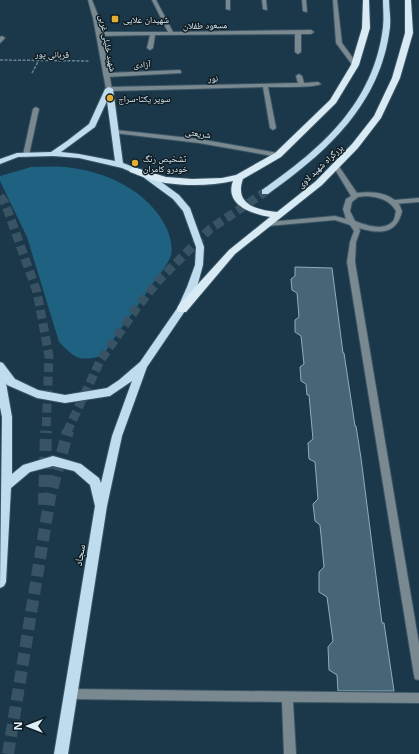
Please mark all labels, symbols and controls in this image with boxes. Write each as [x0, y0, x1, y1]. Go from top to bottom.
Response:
street label: شهید خلیلی غربی [96, 13, 120, 73]
place label: شهیدان علایی [123, 13, 169, 26]
marker: شهیدان علایی [110, 14, 120, 24]
street label: مسعود طفلان [183, 18, 227, 32]
street label: قربانی پور [34, 47, 69, 61]
street label: آزادی [133, 57, 151, 71]
street label: نور [207, 71, 219, 85]
place label: سوپر یکتا-سراج [118, 92, 170, 105]
marker: سوپر یکتا-سراج [105, 93, 115, 103]
street label: شریعتی [184, 125, 212, 141]
street label: بزرگراه شهید لاوی [294, 141, 346, 191]
place label: تشخیص رنگ خودرو کامران [143, 152, 188, 175]
marker: تشخیص رنگ خودرو کامران [130, 158, 140, 168]
street label: سجاد [70, 543, 88, 567]
north arrow [8, 706, 48, 746]
text: N [10, 722, 25, 730]

